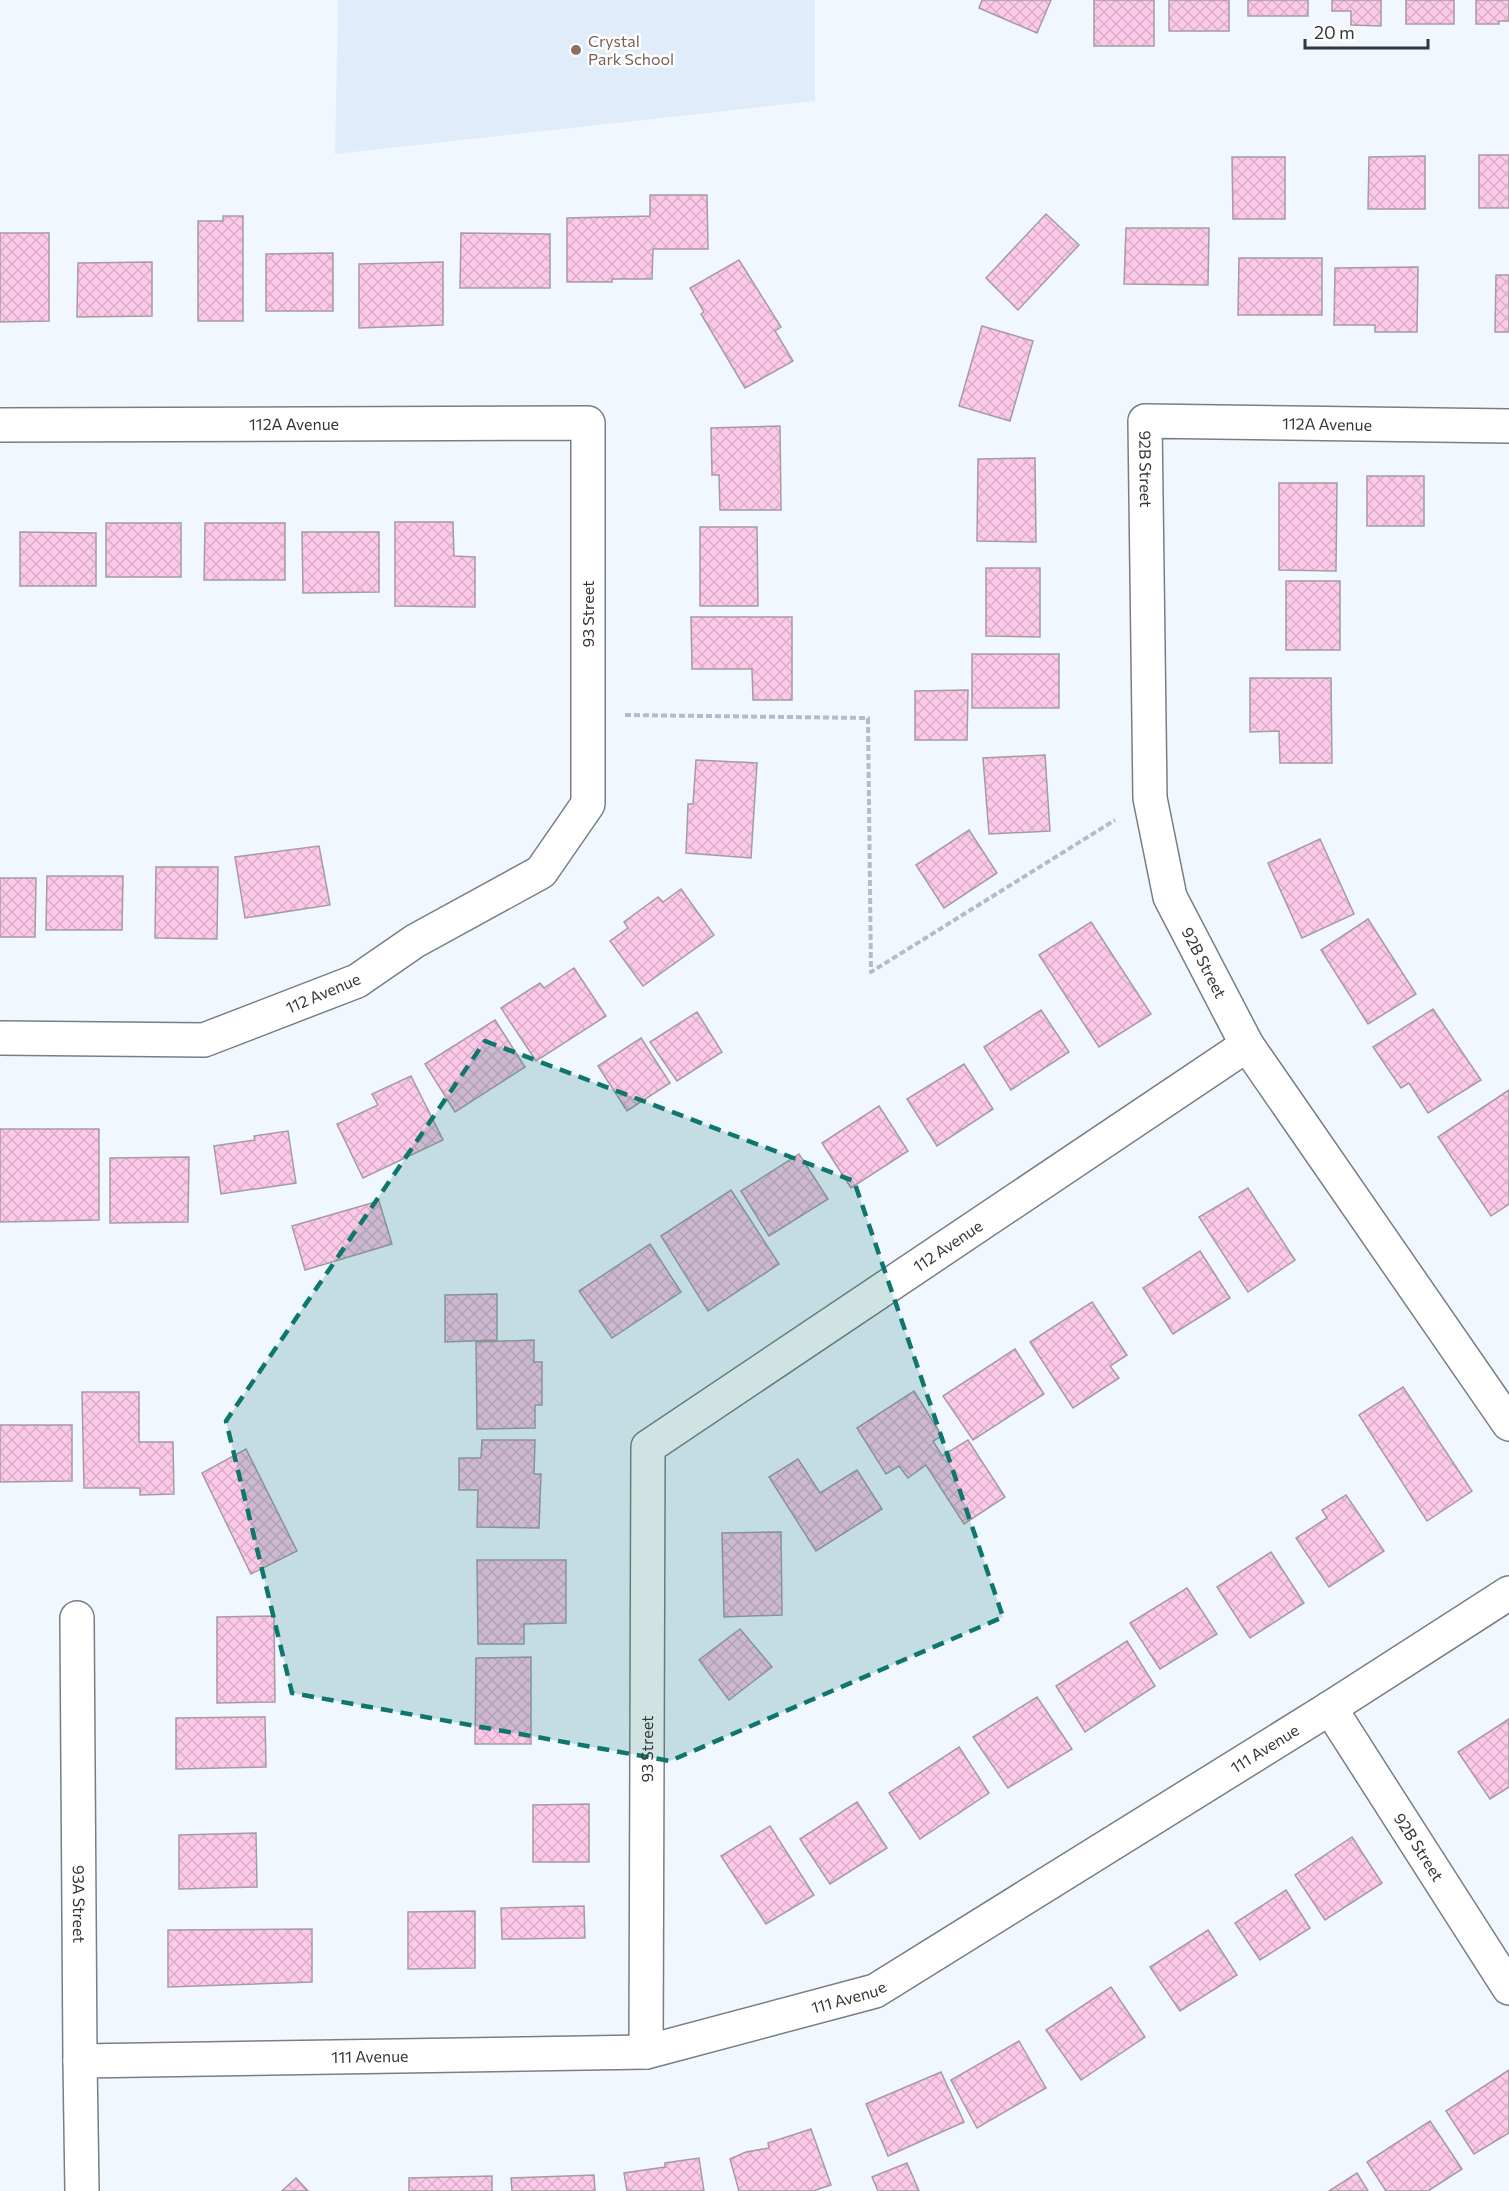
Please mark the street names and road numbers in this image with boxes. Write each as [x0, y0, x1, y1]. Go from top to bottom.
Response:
street label: 112A Avenue [1282, 413, 1372, 434]
street label: 112A Avenue [249, 414, 339, 433]
street label: 92B Street [1136, 430, 1156, 508]
street label: 93 Street [578, 580, 597, 648]
street label: 92B Street [1178, 924, 1231, 1001]
street label: 112 Avenue [283, 968, 363, 1017]
street label: 112 Avenue [909, 1216, 986, 1275]
street label: 93 Street [637, 1715, 656, 1783]
street label: 111 Avenue [1227, 1720, 1302, 1777]
street label: 92B Street [1390, 1809, 1448, 1885]
street label: 93A Street [70, 1865, 89, 1943]
street label: 111 Avenue [809, 1976, 889, 2017]
street label: 111 Avenue [331, 2046, 409, 2066]

